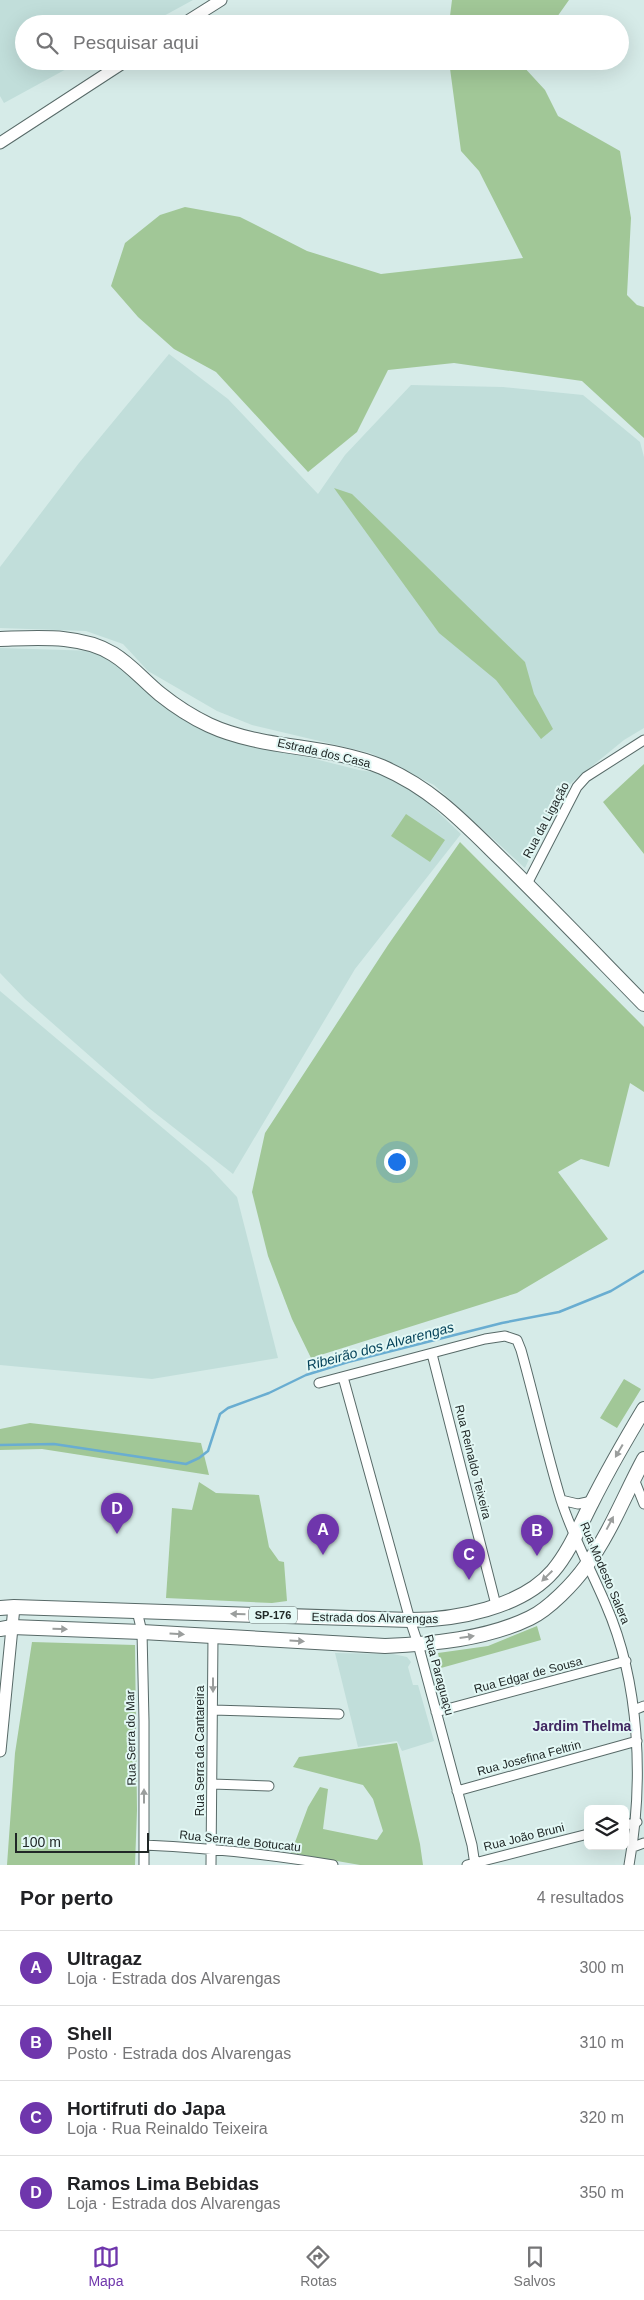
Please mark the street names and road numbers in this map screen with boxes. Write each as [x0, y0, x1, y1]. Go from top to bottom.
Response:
street label: Estrada dos Casa [276, 735, 372, 771]
street label: Rua da Ligação [520, 779, 572, 860]
street label: Rua Reinaldo Teixeira [452, 1403, 494, 1521]
street label: Rua Modesto Salera [577, 1520, 633, 1626]
road number: SP-176 [249, 1606, 297, 1624]
street label: Estrada dos Alvarengas [312, 1610, 438, 1626]
street label: Rua Paraguaçu [421, 1633, 457, 1717]
street label: Rua Edgar de Sousa [472, 1654, 584, 1696]
street label: Rua Serra da Cantareira [193, 1685, 207, 1816]
street label: Rua Serra do Mar [123, 1690, 139, 1786]
street label: Rua Josefina Feltrin [476, 1737, 582, 1779]
street label: Rua João Bruni [482, 1820, 566, 1854]
street label: Rua Serra de Botucatu [179, 1828, 301, 1854]

